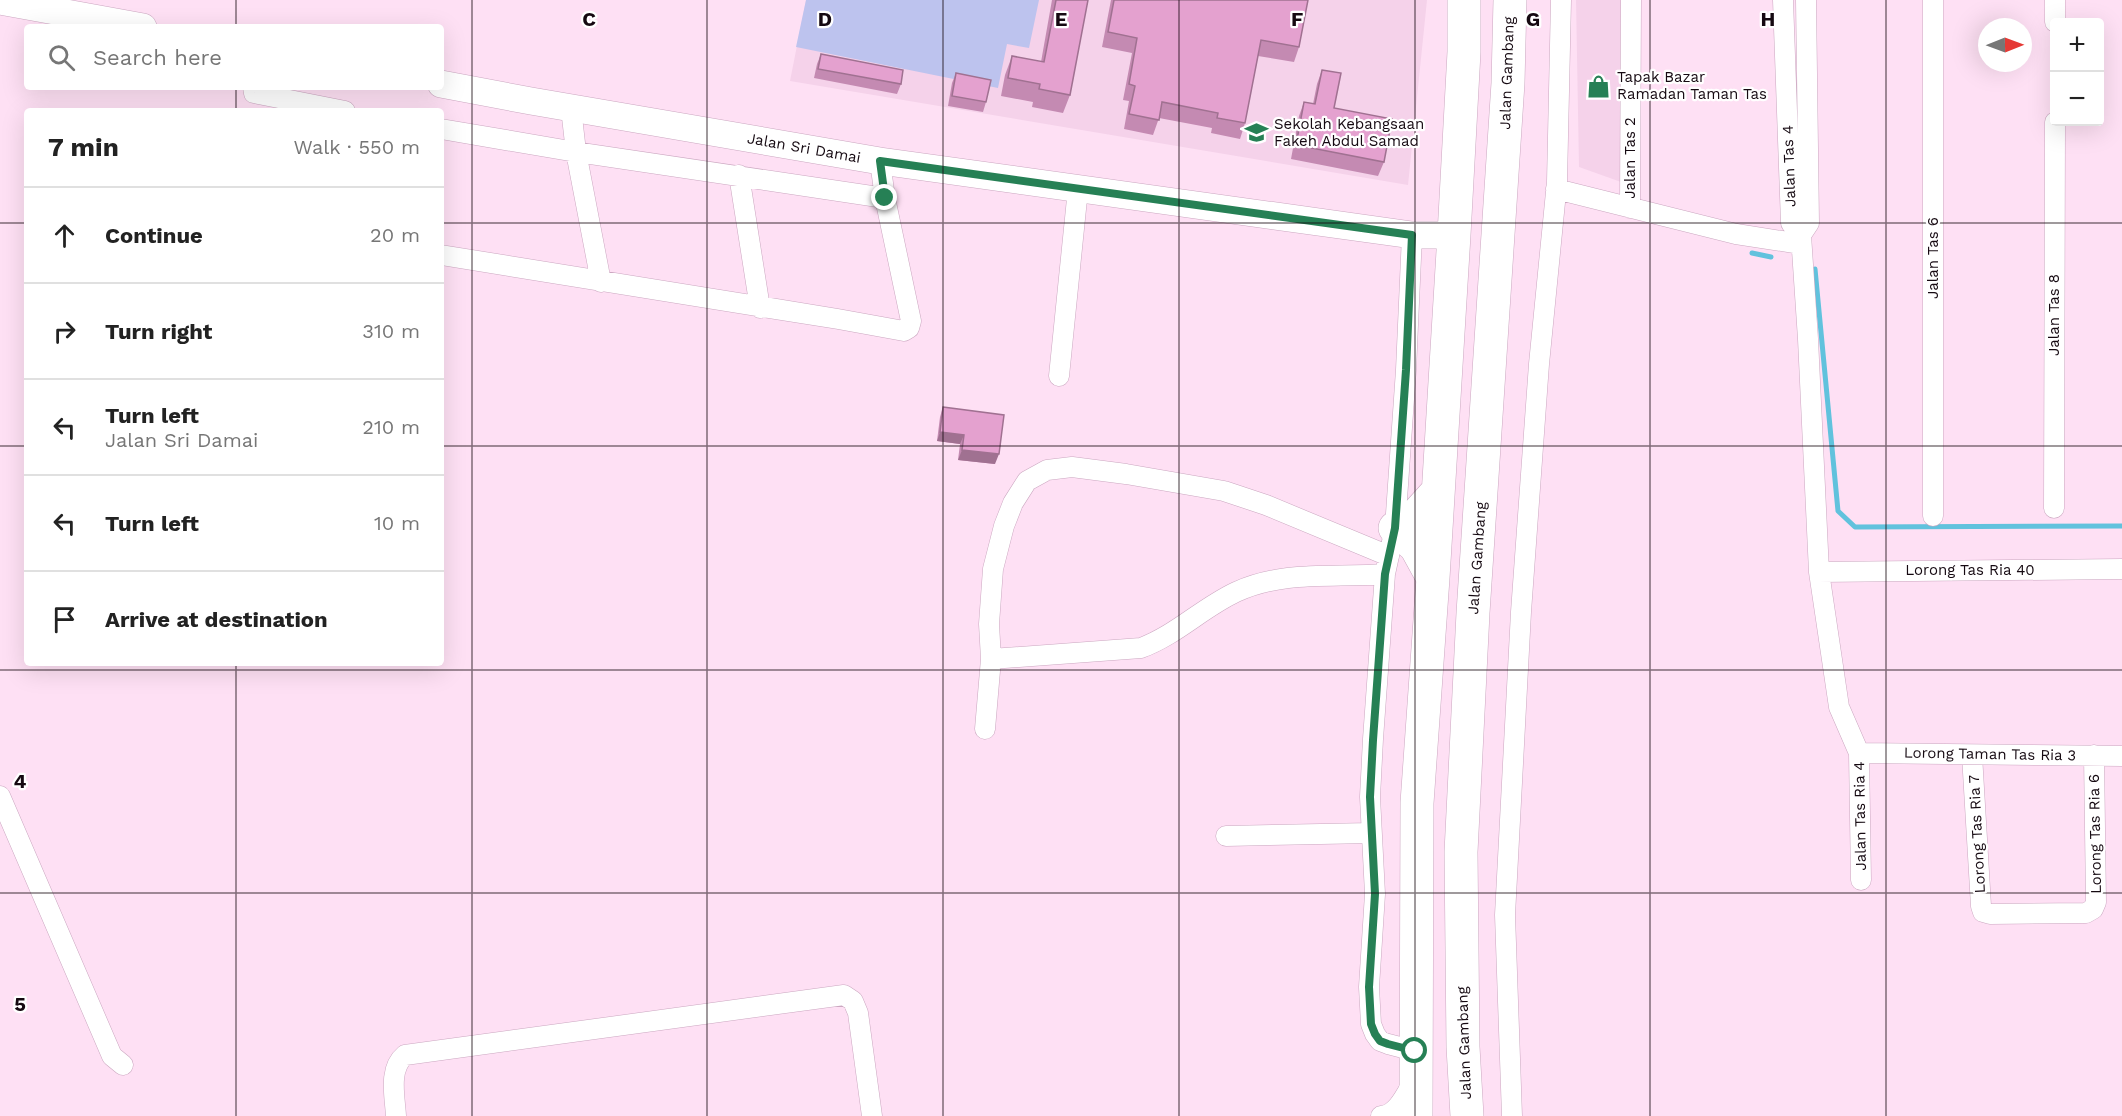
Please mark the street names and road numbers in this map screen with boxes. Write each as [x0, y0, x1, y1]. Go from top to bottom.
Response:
street label: Jalan Gambang [1496, 16, 1518, 130]
street label: Jalan Tas 2 [1621, 117, 1639, 199]
street label: Jalan Tas 4 [1779, 125, 1799, 207]
street label: Jalan Sri Damai [746, 129, 862, 167]
street label: Jalan Tas 6 [1924, 217, 1942, 299]
street label: Jalan Tas 8 [2045, 274, 2063, 356]
street label: Jalan Gambang [1464, 501, 1490, 615]
street label: Lorong Tas Ria 40 [1905, 561, 2035, 579]
street label: Lorong Taman Tas Ria 3 [1904, 743, 2076, 765]
street label: Jalan Tas Ria 4 [1850, 761, 1870, 871]
street label: Lorong Tas Ria 7 [1965, 774, 1989, 894]
street label: Lorong Tas Ria 6 [2085, 774, 2105, 894]
street label: Jalan Gambang [1453, 986, 1475, 1100]

